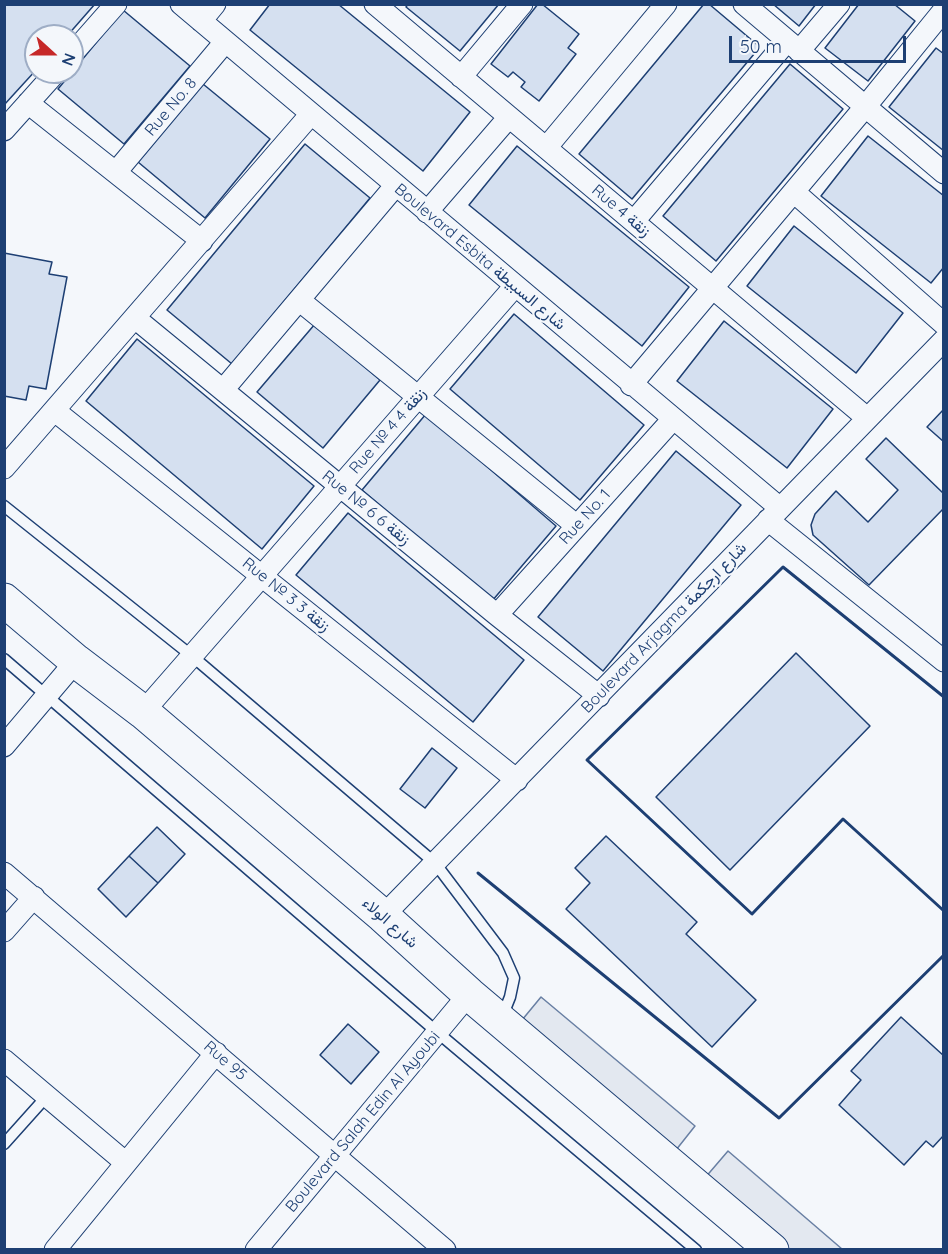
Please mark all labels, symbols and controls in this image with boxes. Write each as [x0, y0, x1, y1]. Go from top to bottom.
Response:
north arrow [24, 24, 84, 84]
scale bar [732, 24, 909, 62]
text: 50 m [740, 35, 782, 58]
text: N [57, 51, 80, 69]
street label: Rue No. 8 [141, 74, 201, 140]
street label: Boulevard Esbita شارع السبيطة [390, 180, 570, 334]
street label: Rue 4 زنقة [588, 181, 654, 241]
street label: Rue № 4 زنقة 4 [345, 384, 431, 478]
street label: Rue № 6 زنقة 6 [318, 467, 414, 549]
street label: Rue No. 1 [555, 485, 615, 549]
street label: Boulevard Arjagma شارع ارجكمة [577, 539, 751, 717]
street label: Rue № 3 زنقة 3 [238, 554, 334, 636]
street label: شارع الولاء [358, 894, 422, 952]
street label: Boulevard Salah Edin Al Ayoubi [282, 1028, 444, 1216]
street label: Rue 95 [200, 1037, 250, 1085]

